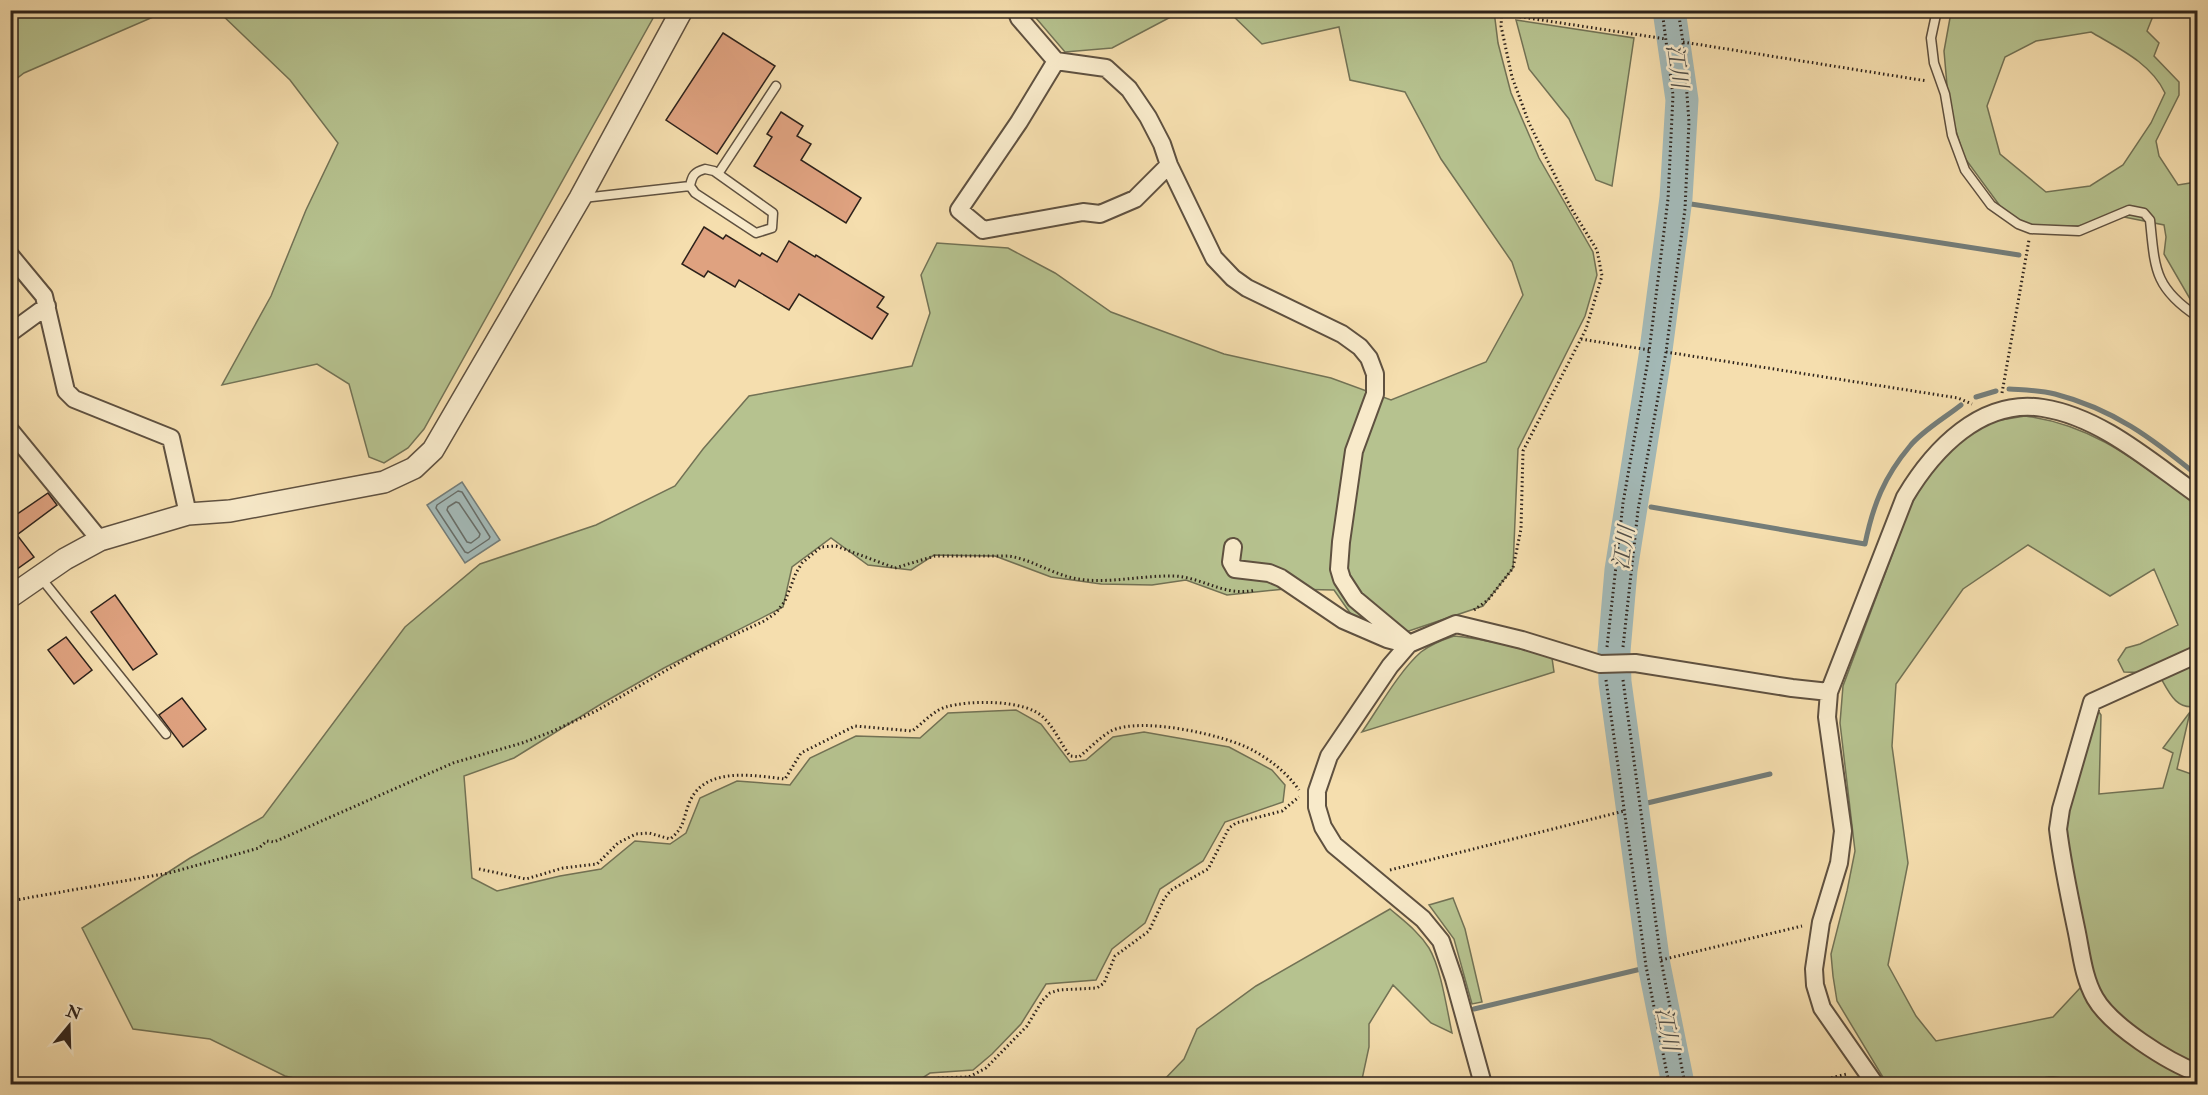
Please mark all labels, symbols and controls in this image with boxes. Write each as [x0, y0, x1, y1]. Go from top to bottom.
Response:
water label: 江川 [1660, 42, 1694, 92]
water label: 江川 [1607, 522, 1641, 572]
north arrow [39, 996, 99, 1056]
text: N [63, 1001, 84, 1025]
water label: 江川 [1649, 1005, 1685, 1055]

